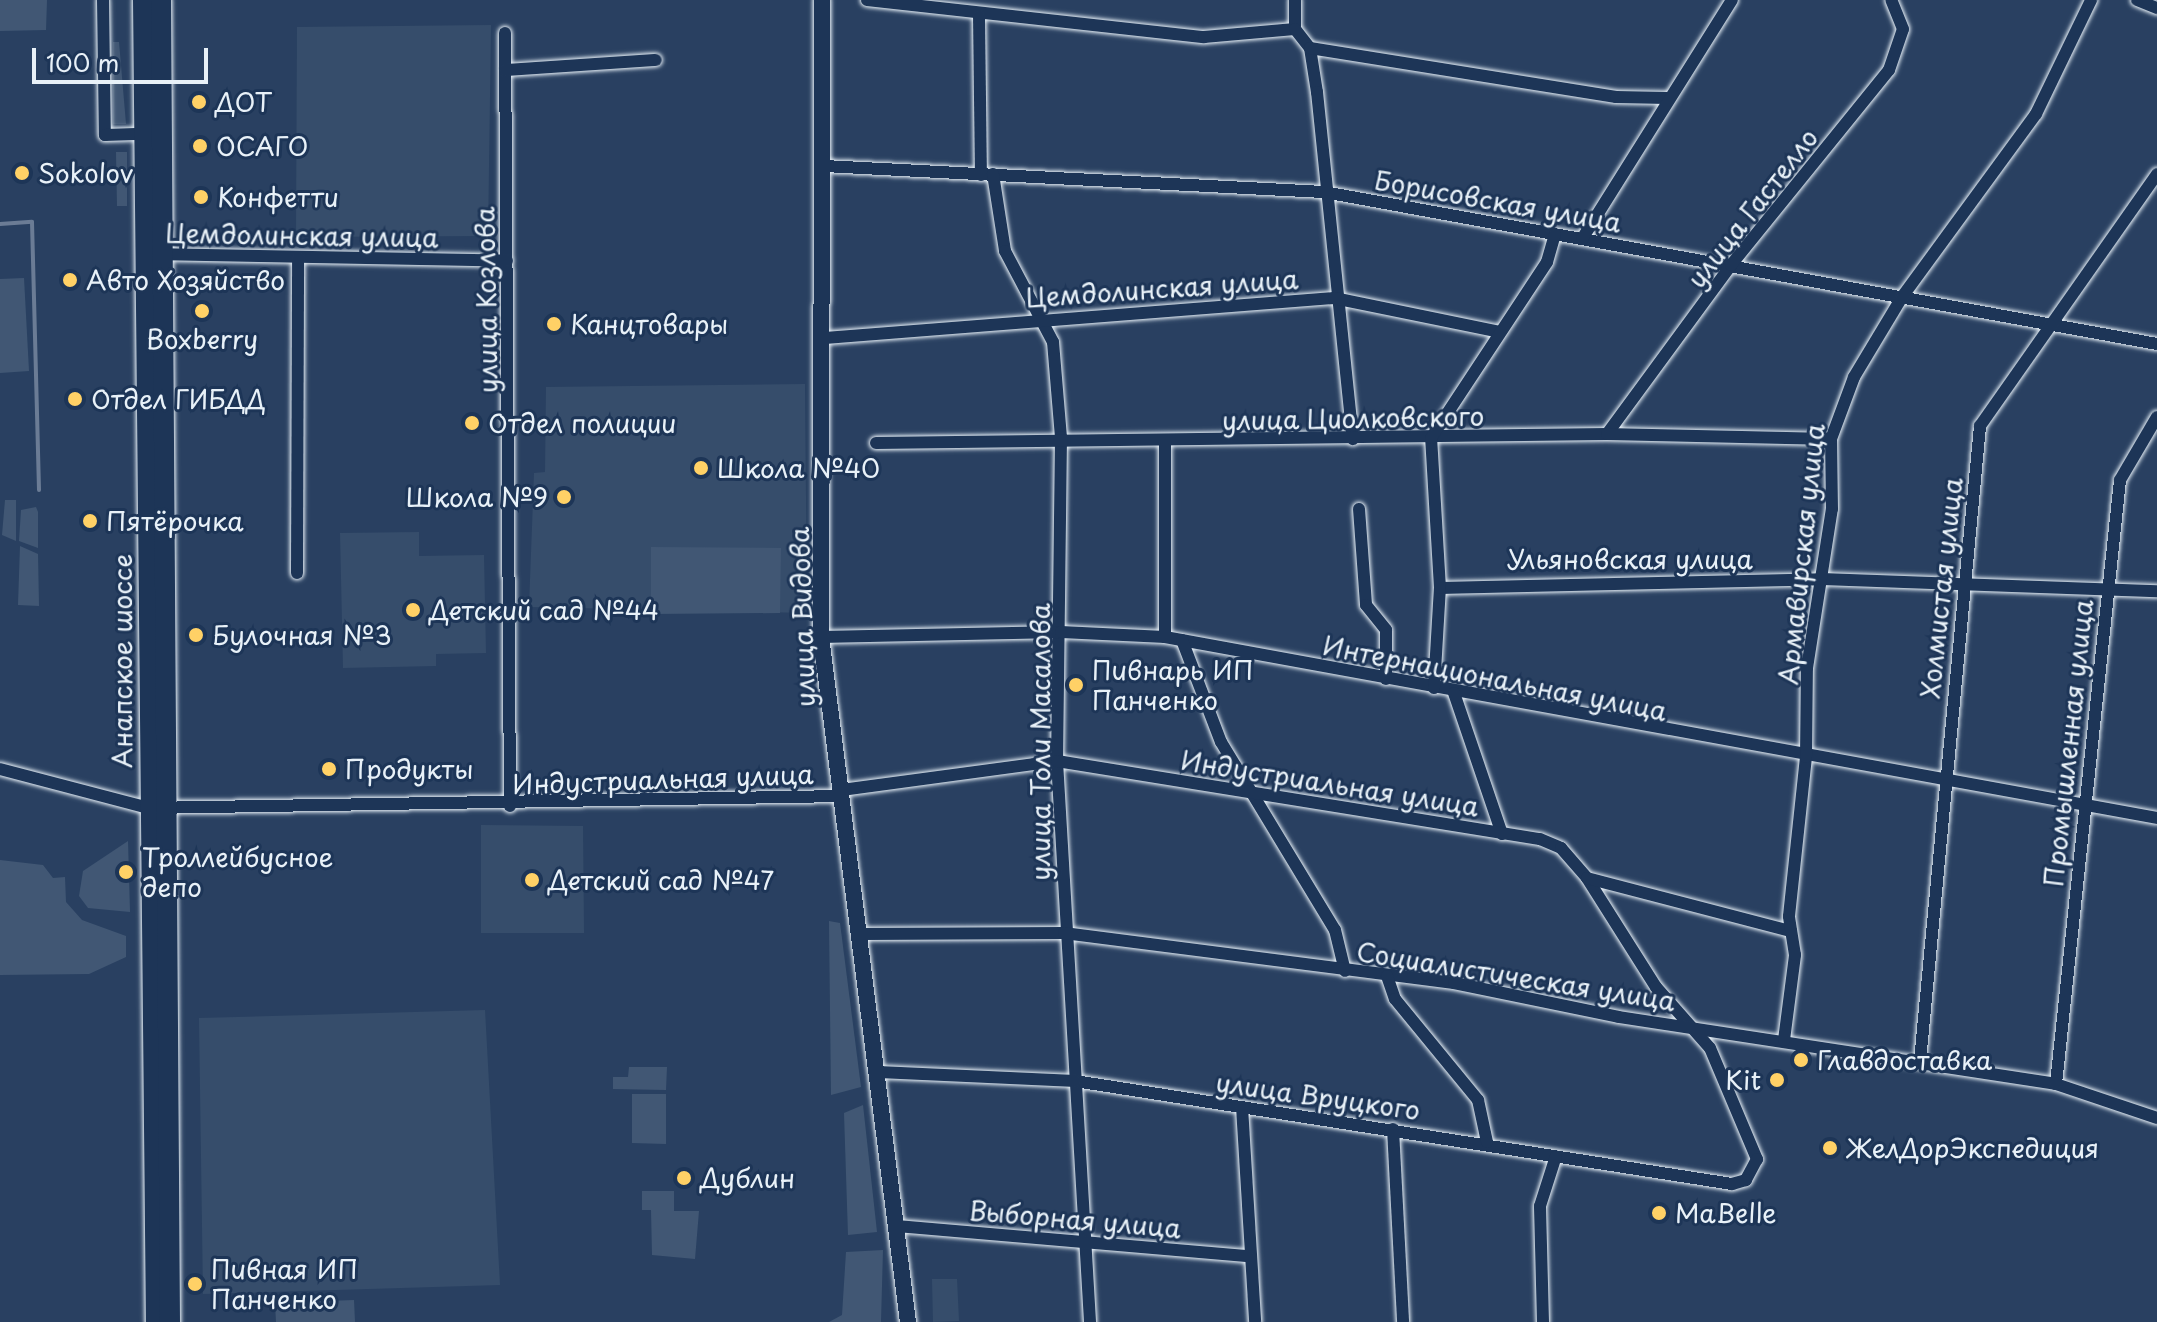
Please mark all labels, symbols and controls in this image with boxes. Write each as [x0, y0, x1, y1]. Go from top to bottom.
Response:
scale bar [36, 32, 212, 82]
text: 100 m [46, 44, 119, 80]
place label: ДОТ [215, 86, 272, 118]
marker: ДОТ [190, 93, 208, 111]
street label: улица Гастелло [1680, 122, 1824, 294]
place label: ОСАГО [216, 130, 309, 162]
marker: ОСАГО [191, 137, 209, 155]
place label: Sokolov [38, 157, 133, 189]
marker: Sokolov [13, 164, 31, 182]
street label: Борисовская улица [1372, 164, 1624, 238]
place label: Конфетти [217, 181, 339, 213]
marker: Конфетти [192, 188, 210, 206]
street label: улица Козлова [469, 206, 503, 394]
street label: Цемдолинская улица [164, 217, 440, 253]
street label: Цемдолинская улица [1024, 263, 1300, 313]
place label: Авто Хозяйство [86, 264, 285, 296]
marker: Авто Хозяйство [61, 271, 79, 289]
marker: Boxberry [193, 302, 211, 320]
place label: Канцтовары [570, 308, 728, 340]
marker: Канцтовары [545, 315, 563, 333]
place label: Boxberry [146, 323, 258, 355]
place label: Отдел ГИБДД [91, 383, 266, 415]
marker: Отдел ГИБДД [66, 390, 84, 408]
street label: улица Циолковского [1221, 400, 1485, 436]
place label: Отдел полиции [488, 407, 678, 439]
marker: Отдел полиции [463, 414, 481, 432]
street label: Армавирская улица [1772, 421, 1830, 687]
place label: Школа №40 [717, 452, 881, 484]
marker: Школа №40 [692, 459, 710, 477]
street label: Холмистая улица [1914, 476, 1968, 700]
place label: Школа №9 [405, 481, 548, 513]
marker: Школа №9 [555, 488, 573, 506]
place label: Пятёрочка [106, 505, 244, 537]
marker: Пятёрочка [81, 512, 99, 530]
street label: улица Видова [783, 526, 821, 708]
street label: Ульяновская улица [1506, 543, 1754, 575]
street label: Анапское шоссе [106, 554, 138, 768]
place label: Детский сад №44 [429, 594, 661, 626]
street label: Промышленная улица [2037, 597, 2099, 889]
marker: Детский сад №44 [404, 601, 422, 619]
street label: улица Толи Масалова [1024, 602, 1056, 882]
place label: Булочная №3 [212, 619, 392, 651]
marker: Булочная №3 [187, 626, 205, 644]
street label: Интернациональная улица [1320, 629, 1670, 727]
place label: Пивнарь ИП Панченко [1092, 654, 1253, 716]
marker: Пивнарь ИП Панченко [1067, 676, 1085, 694]
street label: Индустриальная улица [1178, 744, 1482, 822]
place label: Продукты [345, 753, 473, 785]
street label: Индустриальная улица [511, 758, 815, 800]
marker: Продукты [320, 760, 338, 778]
place label: Троллейбусное депо [142, 841, 333, 902]
marker: Троллейбусное депо [117, 863, 135, 881]
place label: Детский сад №47 [548, 864, 776, 896]
marker: Детский сад №47 [523, 871, 541, 889]
street label: Социалистическая улица [1354, 935, 1678, 1017]
place label: Главдоставка [1817, 1044, 1992, 1076]
marker: Главдоставка [1792, 1051, 1810, 1069]
place label: Kit [1725, 1064, 1761, 1096]
street label: улица Вруцкого [1213, 1066, 1423, 1126]
marker: Kit [1768, 1071, 1786, 1089]
place label: ЖелДорЭкспедиция [1846, 1132, 2099, 1164]
marker: ЖелДорЭкспедиция [1821, 1139, 1839, 1157]
place label: Дублин [700, 1162, 795, 1194]
marker: Дублин [675, 1169, 693, 1187]
street label: Выборная улица [967, 1194, 1183, 1244]
place label: MaBelle [1675, 1197, 1776, 1229]
marker: MaBelle [1650, 1204, 1668, 1222]
place label: Пивная ИП Панченко [211, 1253, 357, 1314]
marker: Пивная ИП Панченко [186, 1275, 204, 1293]

